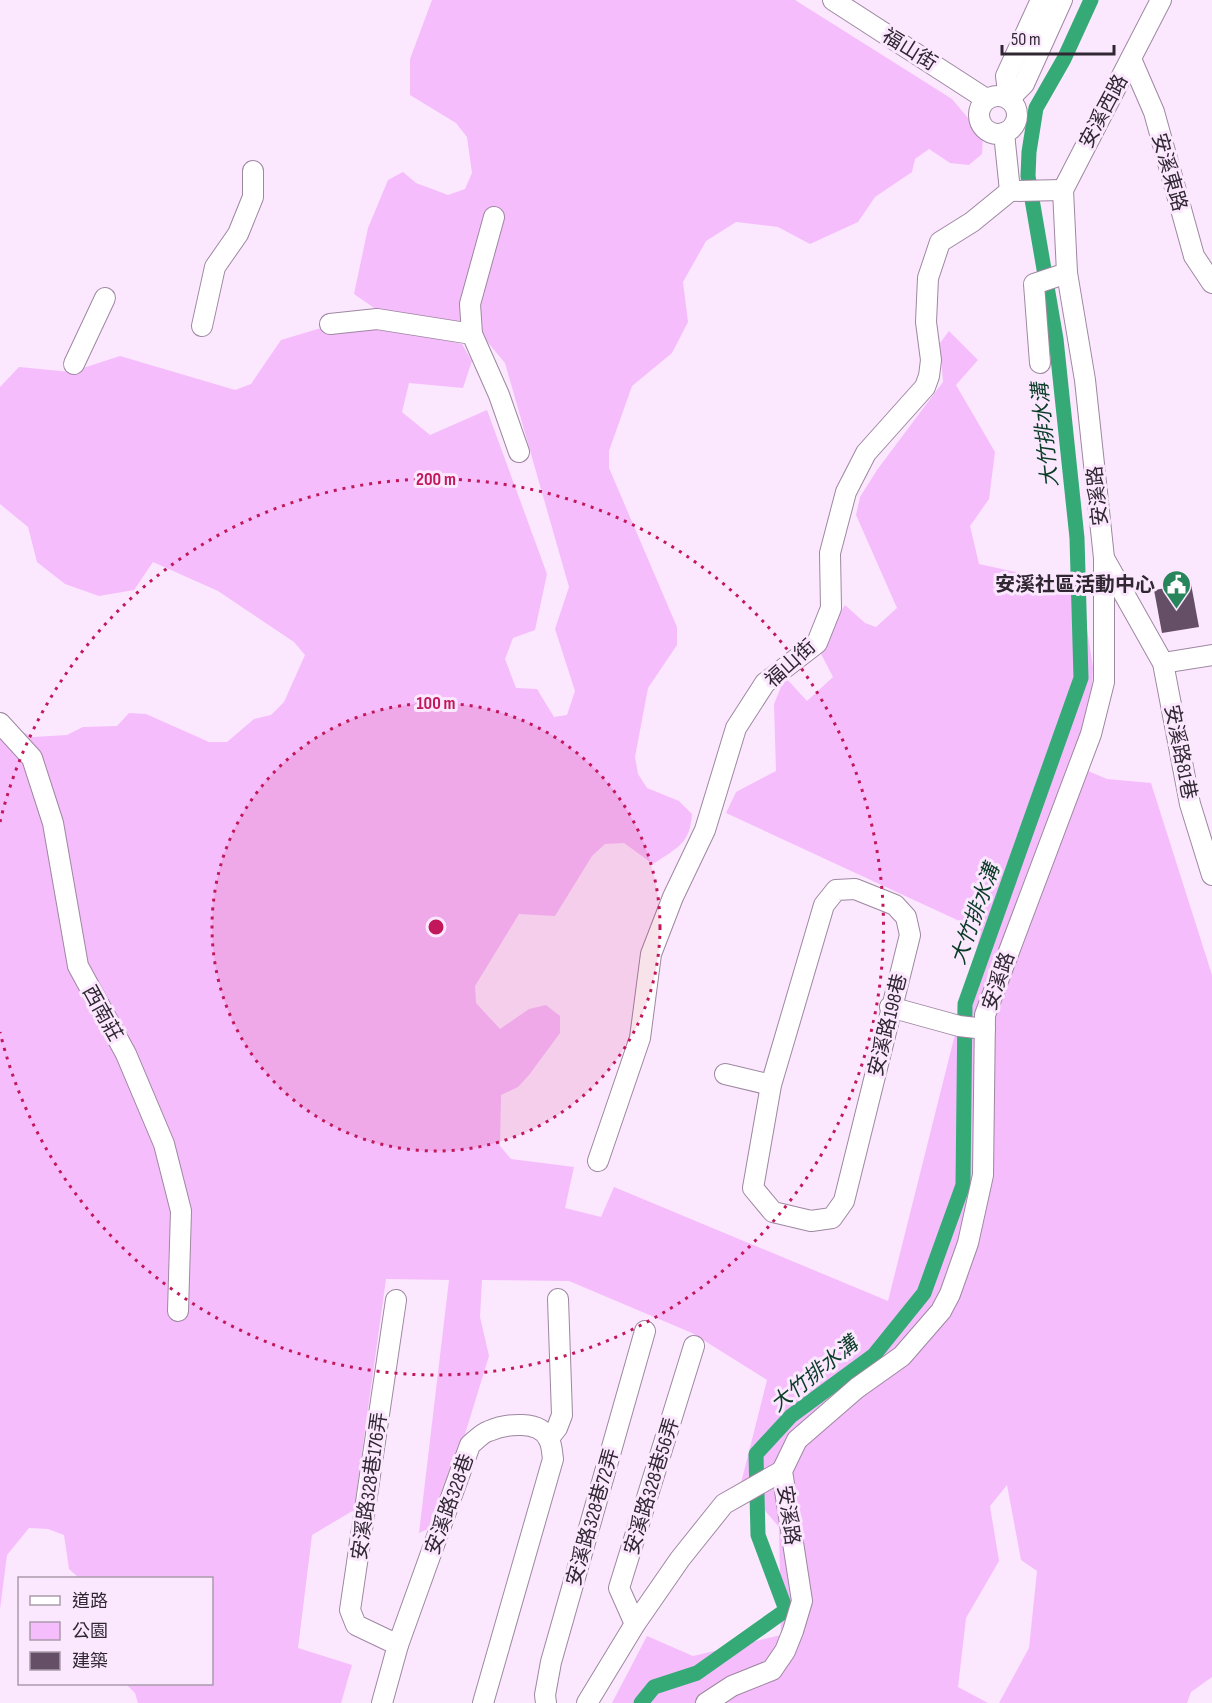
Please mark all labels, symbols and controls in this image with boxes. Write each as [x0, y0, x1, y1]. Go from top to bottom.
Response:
scale bar [1002, 18, 1114, 56]
street label: 福山街 [878, 24, 941, 76]
text: 50 m [1011, 29, 1041, 50]
street label: 安溪西路 [1075, 71, 1133, 152]
street label: 安溪東路 [1146, 131, 1192, 214]
water label: 大竹排水溝 [1027, 378, 1063, 488]
street label: 安溪路 [1083, 465, 1113, 527]
text: 200 m [416, 469, 456, 490]
public building icon: 安溪社區活動中心 [1160, 568, 1192, 610]
place label: 安溪社區活動中心 [995, 573, 1155, 597]
street label: 福山街 [760, 635, 821, 693]
text: 100 m [417, 693, 456, 714]
street label: 安溪路81巷 [1159, 703, 1201, 801]
water label: 大竹排水溝 [946, 858, 1006, 968]
centre of rings [426, 917, 446, 937]
street label: 安溪路 [978, 949, 1020, 1014]
street label: 安溪路198巷 [864, 972, 912, 1079]
street label: 西南莊 [77, 981, 127, 1046]
water label: 大竹排水溝 [766, 1330, 865, 1417]
street label: 安溪路328巷176弄 [348, 1411, 392, 1562]
street label: 安溪路328巷56弄 [620, 1415, 684, 1558]
street label: 安溪路328巷72弄 [562, 1446, 624, 1589]
street label: 安溪路328巷 [421, 1451, 479, 1558]
street label: 安溪路 [772, 1484, 804, 1547]
legend [18, 1577, 213, 1685]
text: 道路 [72, 1591, 108, 1612]
text: 公園 [72, 1621, 108, 1642]
text: 建築 [72, 1651, 108, 1672]

